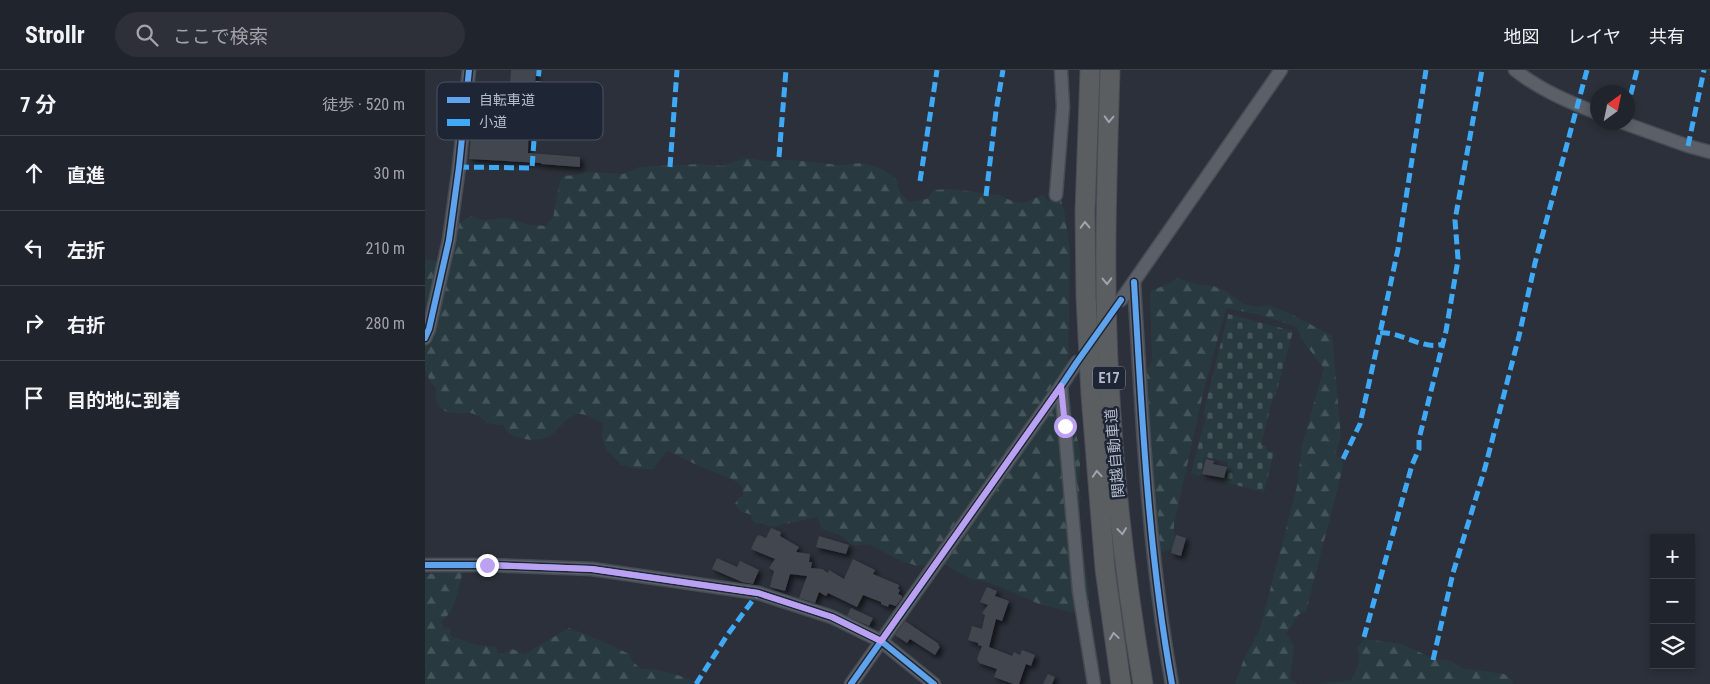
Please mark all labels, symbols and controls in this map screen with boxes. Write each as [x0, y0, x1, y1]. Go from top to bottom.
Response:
search box [115, 12, 465, 57]
text: Strollr [25, 21, 85, 49]
icon: search [133, 21, 161, 49]
text: ここで検索 [173, 25, 268, 48]
text: 地図 [1504, 26, 1540, 47]
text: レイヤ [1568, 26, 1621, 47]
text: 共有 [1649, 26, 1685, 47]
legend [437, 82, 603, 140]
north arrow [1590, 85, 1635, 130]
text: 自転車道 [479, 92, 535, 108]
text: 7 分 [20, 93, 56, 117]
text: 徒歩 · 520 m [322, 95, 405, 114]
text: 小道 [479, 114, 507, 130]
one-way arrow [1103, 115, 1114, 123]
icon: ahead [20, 159, 48, 187]
text: 直進 [67, 164, 105, 187]
text: 30 m [373, 164, 405, 183]
one-way arrow [1080, 220, 1090, 228]
icon: left [20, 234, 48, 262]
text: 左折 [67, 239, 105, 262]
text: 210 m [366, 239, 405, 258]
one-way arrow [1101, 277, 1112, 285]
icon: right [20, 309, 48, 337]
text: 右折 [67, 314, 105, 337]
text: 280 m [366, 314, 405, 333]
road number: E17 [1093, 366, 1125, 390]
icon: arrive [20, 384, 48, 412]
text: 目的地に到着 [67, 389, 181, 412]
street label: 関越自動車道 [1102, 407, 1128, 499]
route start [1054, 415, 1077, 438]
one-way arrow [1092, 470, 1103, 478]
one-way arrow [1116, 527, 1127, 535]
map controls [1650, 534, 1695, 669]
button: + [1650, 534, 1695, 579]
route end [476, 554, 499, 577]
button: − [1650, 579, 1695, 624]
button: layers [1650, 624, 1695, 669]
one-way arrow [1110, 631, 1120, 640]

